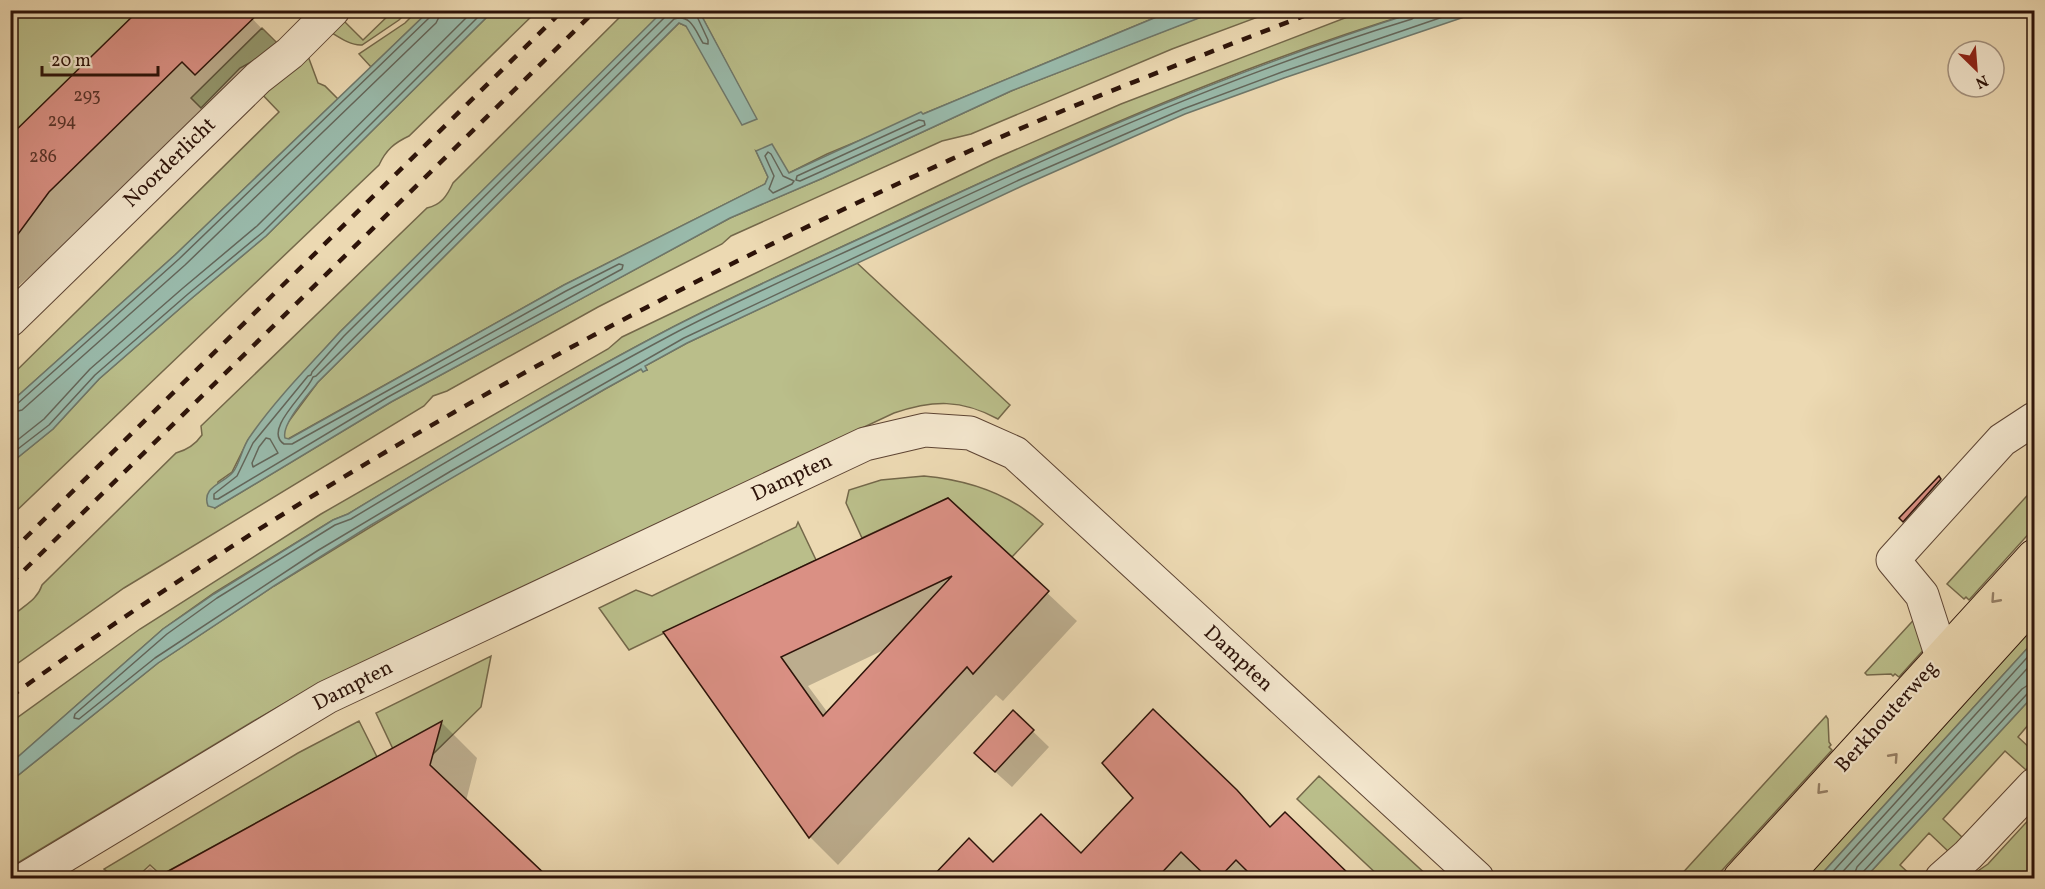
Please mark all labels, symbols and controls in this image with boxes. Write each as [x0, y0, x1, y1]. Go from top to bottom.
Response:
scale bar [42, 39, 158, 77]
north arrow [1946, 39, 2006, 99]
text: 20 m [51, 49, 91, 74]
text: N [1971, 68, 1991, 93]
house number: 293 [73, 84, 101, 109]
house number: 294 [47, 109, 77, 134]
street label: Noorderlicht [117, 111, 223, 215]
house number: 286 [29, 145, 57, 170]
street label: Dampten [747, 447, 837, 509]
one-way arrow [1991, 592, 2002, 603]
street label: Dampten [1197, 619, 1279, 699]
street label: Dampten [308, 654, 398, 718]
street label: Berkhouterweg [1829, 655, 1945, 779]
one-way arrow [1887, 754, 1898, 764]
one-way arrow [1817, 783, 1828, 793]

